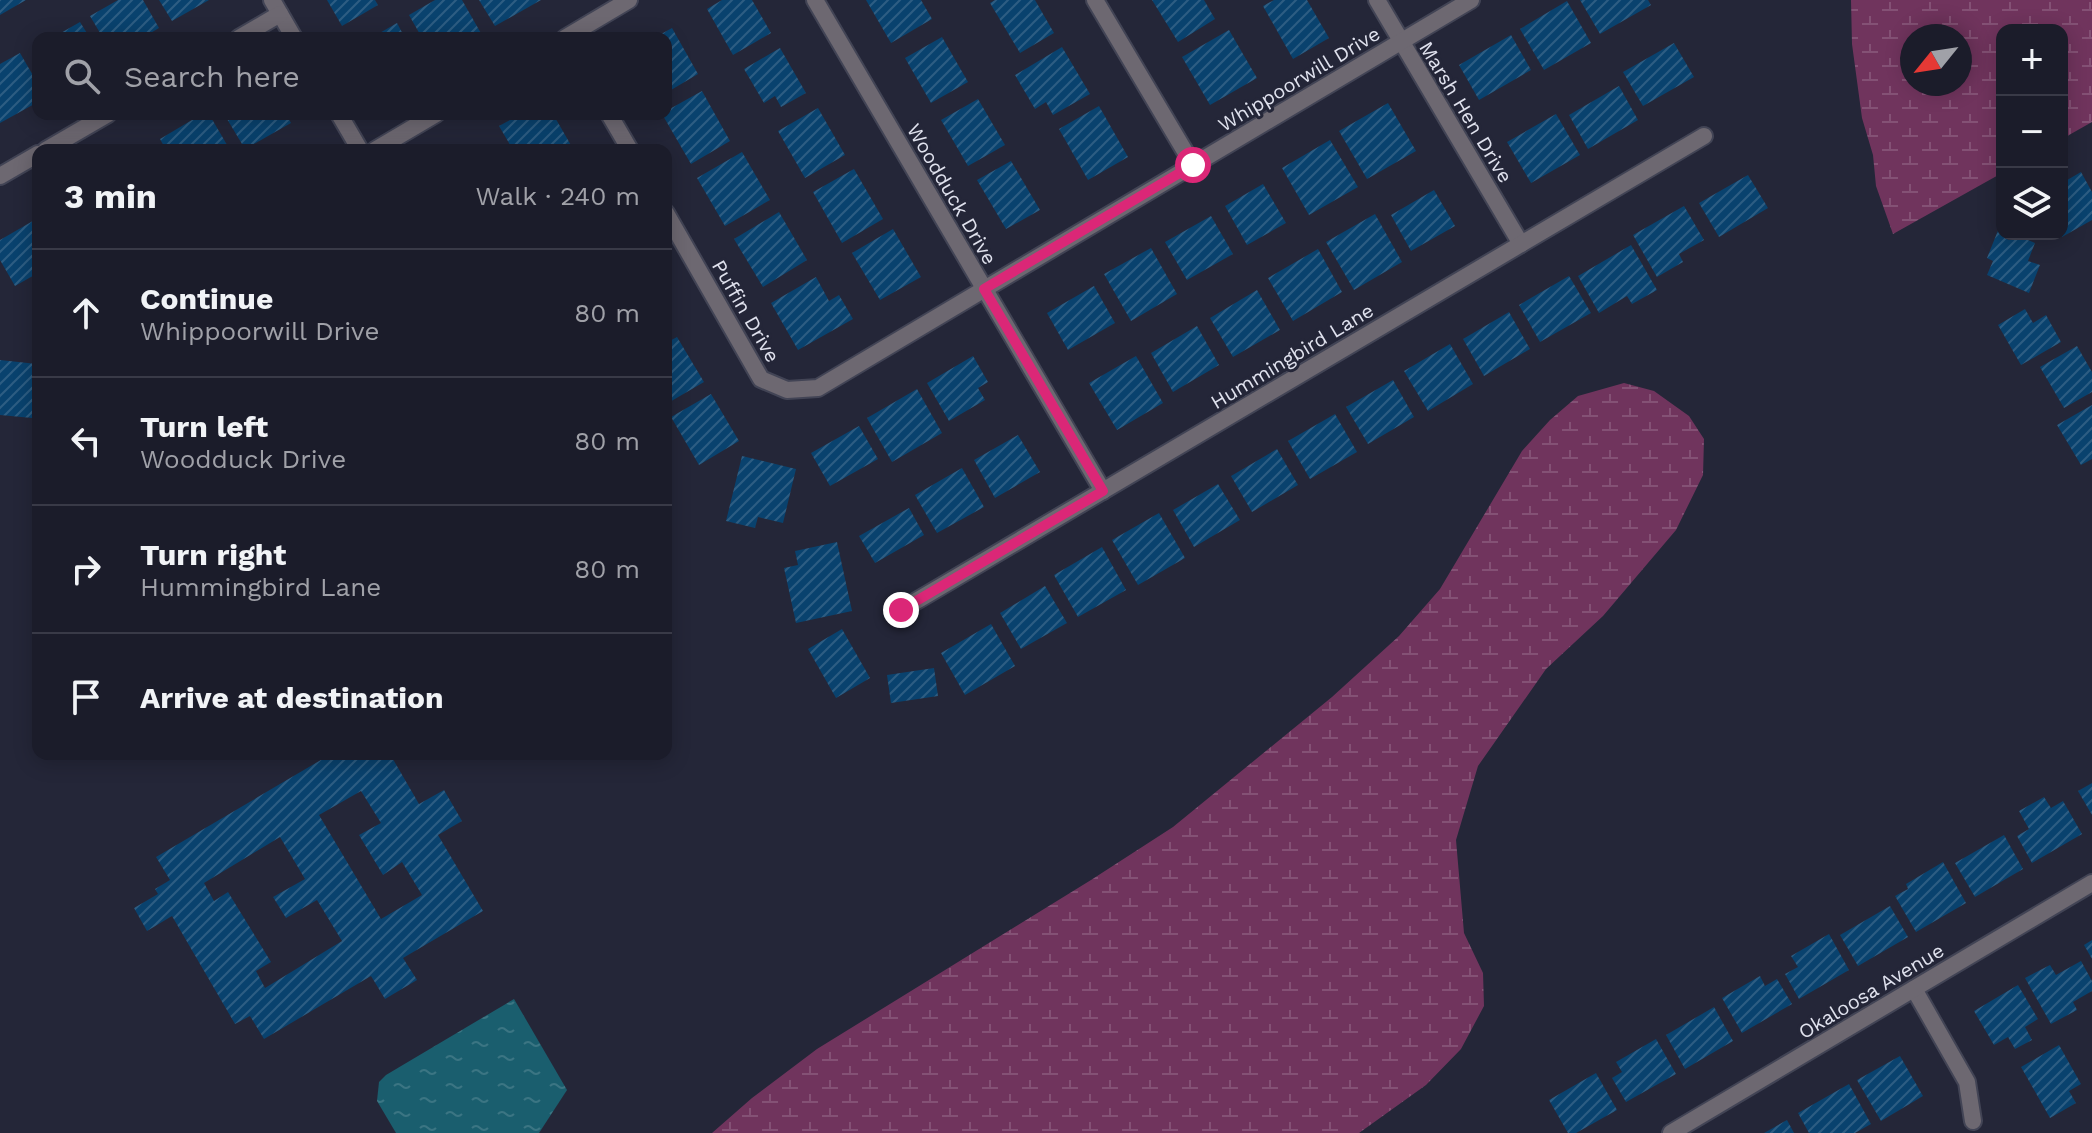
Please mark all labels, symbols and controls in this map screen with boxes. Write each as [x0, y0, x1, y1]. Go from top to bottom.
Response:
street label: Whippoorwill Drive [1214, 21, 1384, 137]
north arrow [1900, 24, 1972, 96]
map controls [1996, 24, 2068, 240]
button: + [1996, 24, 2068, 96]
search box [32, 32, 672, 120]
street label: Marsh Hen Drive [1414, 37, 1518, 187]
icon: search [60, 54, 104, 98]
text: Search here [124, 59, 300, 94]
button: − [1996, 96, 2068, 168]
street label: Woodduck Drive [902, 119, 1002, 269]
route start [1175, 147, 1211, 183]
button: layers [1996, 168, 2068, 240]
text: 3 min [64, 176, 157, 216]
text: Walk · 240 m [476, 181, 640, 211]
street label: Puffin Drive [707, 255, 785, 367]
text: Continue [140, 281, 273, 316]
icon: ahead [64, 291, 108, 335]
text: 80 m [574, 298, 640, 328]
street label: Hummingbird Lane [1206, 298, 1378, 414]
text: Whippoorwill Drive [140, 316, 380, 346]
text: Turn left [140, 409, 268, 444]
icon: left [64, 419, 108, 463]
text: 80 m [574, 426, 640, 456]
text: Woodduck Drive [140, 444, 346, 474]
text: Turn right [140, 537, 286, 572]
icon: right [64, 547, 108, 591]
text: 80 m [574, 554, 640, 584]
text: Hummingbird Lane [140, 572, 381, 602]
route end [883, 592, 919, 628]
icon: arrive [64, 675, 108, 719]
text: Arrive at destination [140, 680, 444, 715]
street label: Okaloosa Avenue [1794, 938, 1948, 1044]

